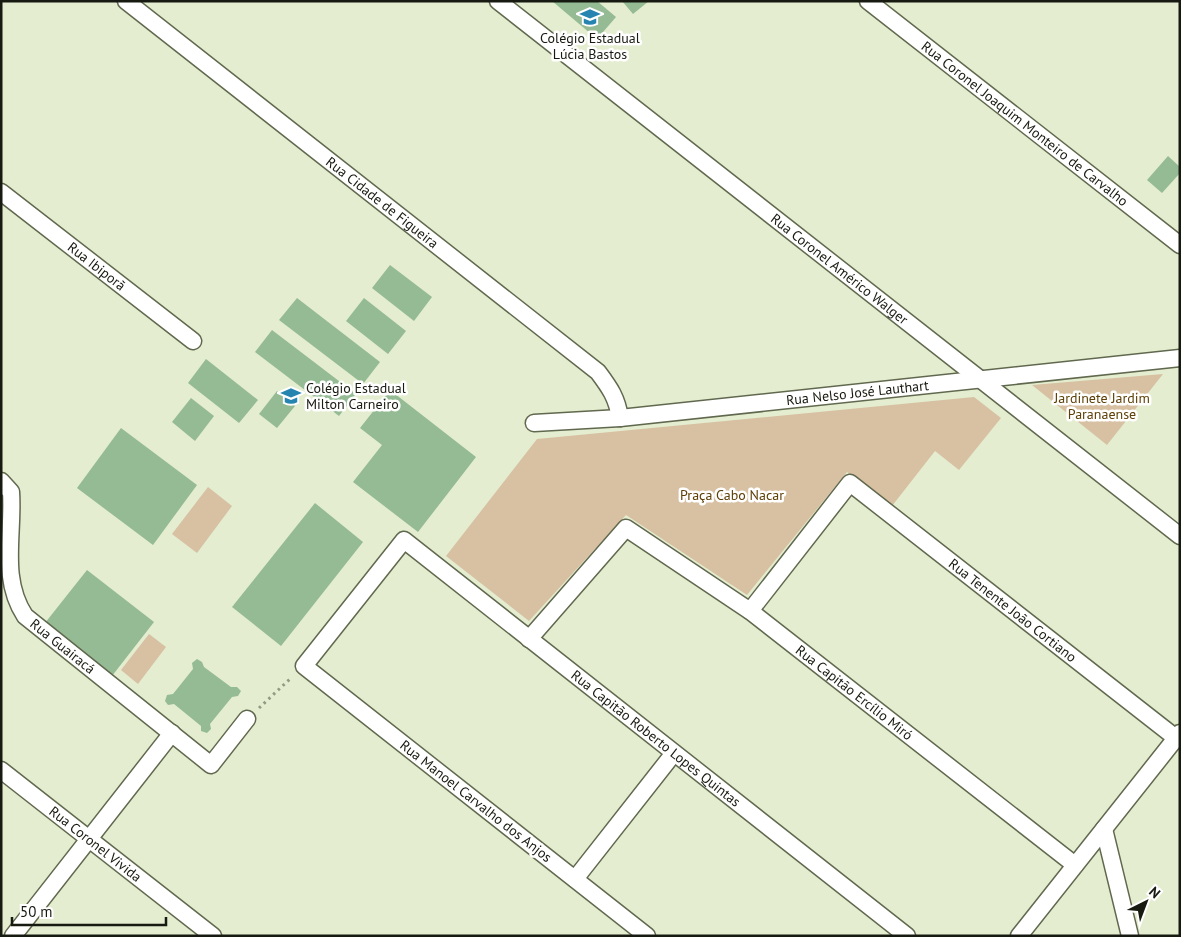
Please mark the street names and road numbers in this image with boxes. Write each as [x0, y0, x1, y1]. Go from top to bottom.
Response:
street label: Rua Coronel Joaquim Monteiro de Carvalho [918, 37, 1132, 210]
street label: Rua Cidade de Figueira [322, 153, 442, 252]
street label: Rua Coronel Américo Walger [767, 209, 912, 328]
street label: Rua Ibiporã [64, 238, 129, 294]
street label: Rua Nelso José Lauthart [785, 376, 930, 409]
street label: Rua Tenente João Cortiano [945, 555, 1080, 666]
street label: Rua Guairacá [27, 615, 99, 678]
street label: Rua Capitão Ercílio Miró [792, 641, 917, 744]
street label: Rua Capitão Roberto Lopes Quintas [568, 666, 744, 811]
street label: Rua Manoel Carvalho dos Anjos [396, 736, 556, 866]
street label: Rua Coronel Vivida [46, 802, 145, 886]

